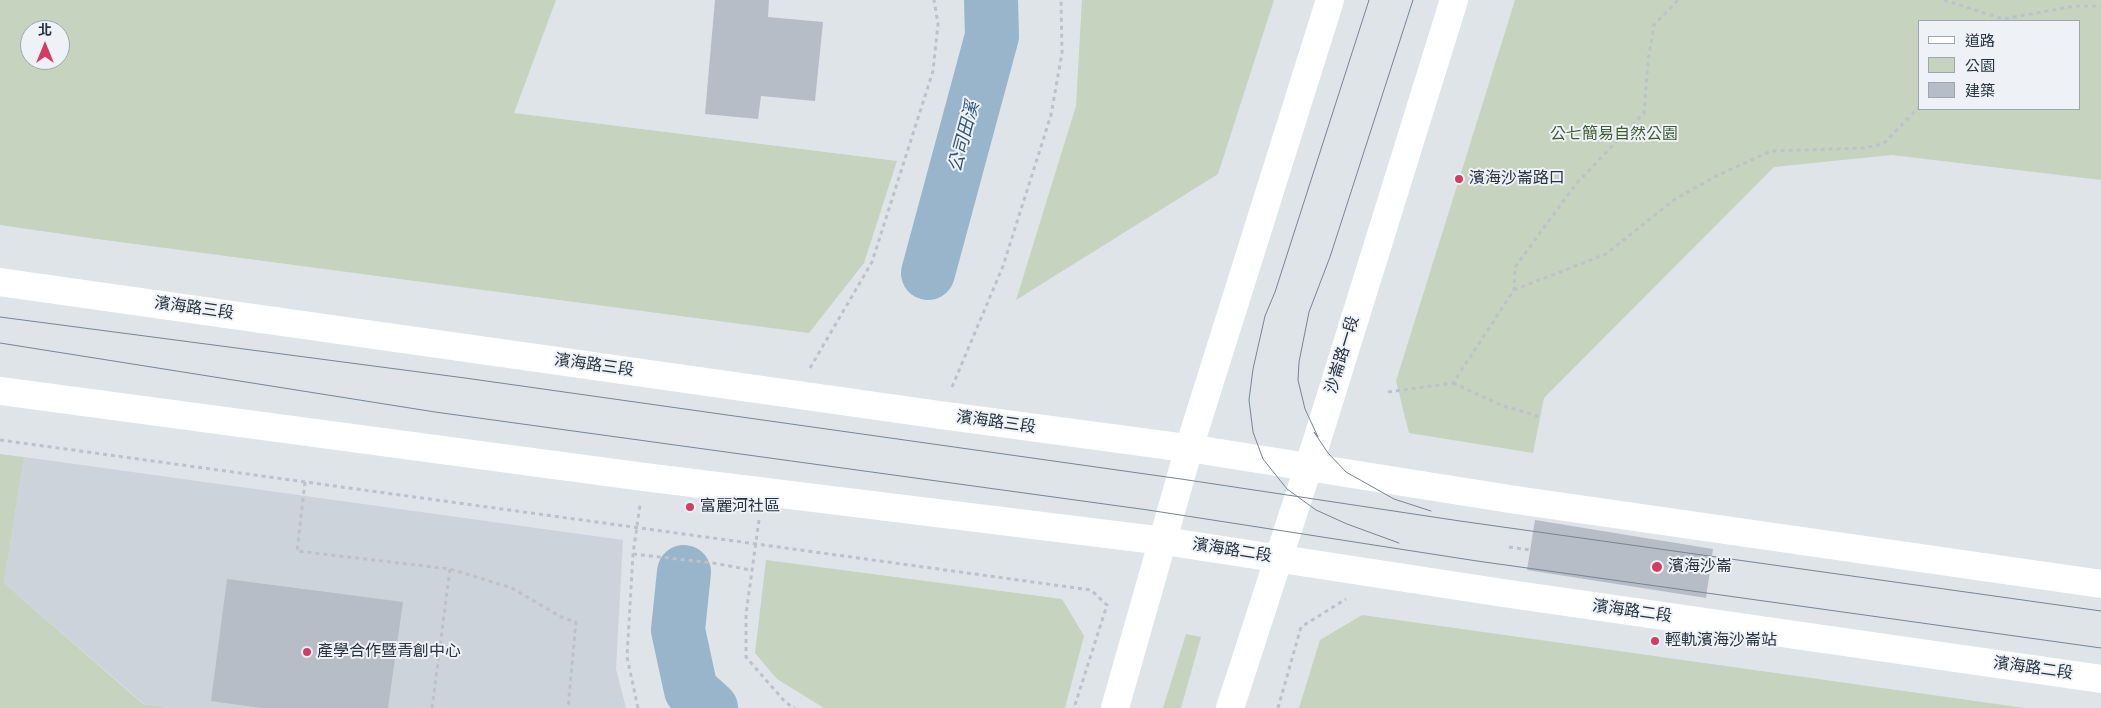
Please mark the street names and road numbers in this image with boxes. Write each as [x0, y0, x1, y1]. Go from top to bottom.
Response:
street label: 濱海路三段 [153, 294, 235, 324]
street label: 沙崙路一段 [1322, 314, 1364, 396]
street label: 濱海路三段 [553, 351, 635, 381]
street label: 濱海路三段 [955, 408, 1037, 438]
street label: 濱海路二段 [1191, 535, 1273, 567]
street label: 濱海路二段 [1591, 597, 1673, 627]
street label: 濱海路二段 [1992, 654, 2074, 684]

